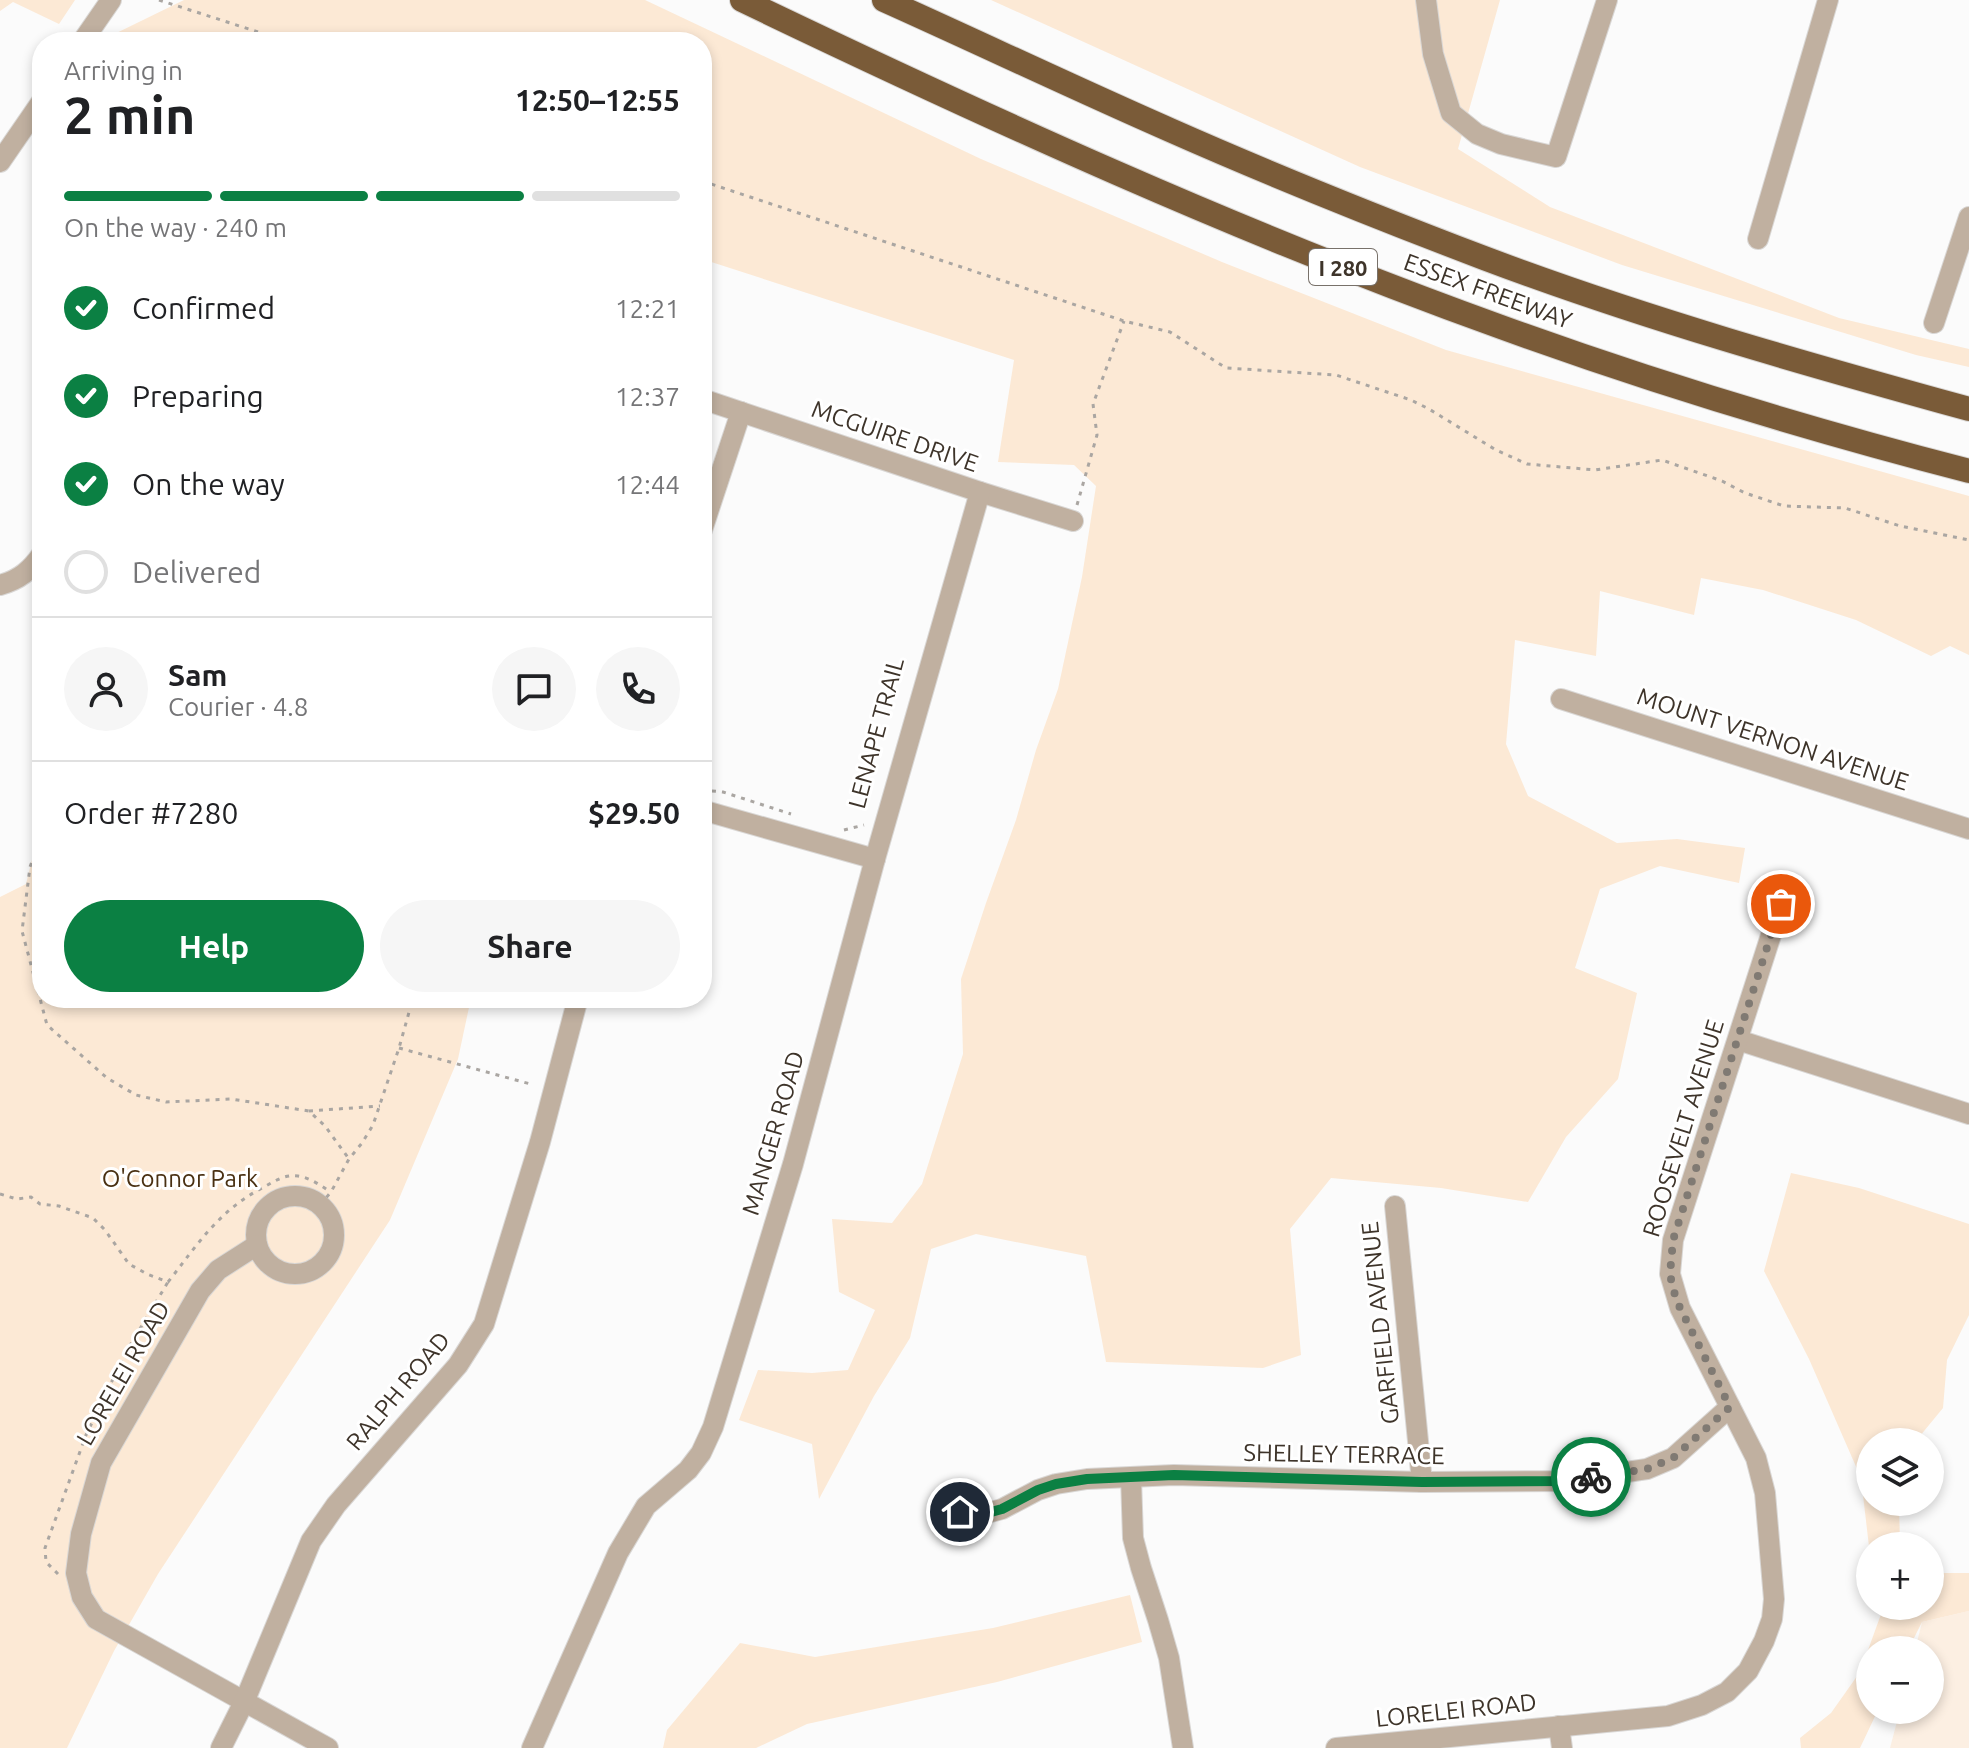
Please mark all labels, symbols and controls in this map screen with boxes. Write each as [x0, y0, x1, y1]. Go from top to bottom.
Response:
text: Arriving in [64, 56, 183, 85]
text: 12:50–12:55 [515, 83, 680, 117]
text: 2 min [64, 86, 195, 144]
text: On the way · 240 m [64, 213, 287, 242]
street label: ESSEX FREEWAY [1400, 248, 1576, 334]
road number: I 280 [1309, 249, 1377, 285]
icon: check [64, 286, 108, 330]
text: Confirmed [132, 291, 275, 325]
text: 12:21 [615, 294, 680, 323]
icon: check [64, 374, 108, 418]
text: Preparing [132, 379, 264, 413]
text: 12:37 [615, 382, 680, 411]
street label: MCGUIRE DRIVE [808, 395, 982, 477]
icon: check [64, 462, 108, 506]
text: On the way [132, 467, 285, 501]
text: 12:44 [615, 470, 680, 499]
text: Delivered [132, 555, 261, 589]
button: person [64, 647, 148, 731]
button: chat [492, 647, 576, 731]
button: phone [596, 647, 680, 731]
street label: LENAPE TRAIL [843, 655, 909, 811]
text: Sam [168, 658, 227, 692]
street label: MOUNT VERNON AVENUE [1634, 682, 1912, 796]
text: Courier · 4.8 [168, 692, 308, 721]
text: Order #7280 [64, 796, 238, 830]
text: $29.50 [588, 796, 680, 830]
pin [1747, 870, 1815, 938]
icon: bag [1759, 882, 1803, 926]
button: Help [64, 900, 364, 992]
button: Share [380, 900, 680, 992]
street label: ROOSEVELT AVENUE [1637, 1016, 1729, 1240]
street label: MANGER ROAD [737, 1048, 809, 1218]
park label: O'Connor Park [102, 1165, 258, 1192]
street label: GARFIELD AVENUE [1356, 1220, 1404, 1426]
street label: LORELEI ROAD [71, 1296, 175, 1450]
street label: RALPH ROAD [341, 1326, 455, 1456]
map controls [1856, 1428, 1944, 1724]
button: layers [1856, 1428, 1944, 1516]
courier [1551, 1437, 1631, 1517]
street label: SHELLEY TERRACE [1243, 1439, 1445, 1469]
icon: bike [1569, 1455, 1613, 1499]
pin [926, 1478, 994, 1546]
icon: home [938, 1490, 982, 1534]
button: + [1856, 1532, 1944, 1620]
button: − [1856, 1636, 1944, 1724]
street label: LORELEI ROAD [1374, 1688, 1538, 1732]

